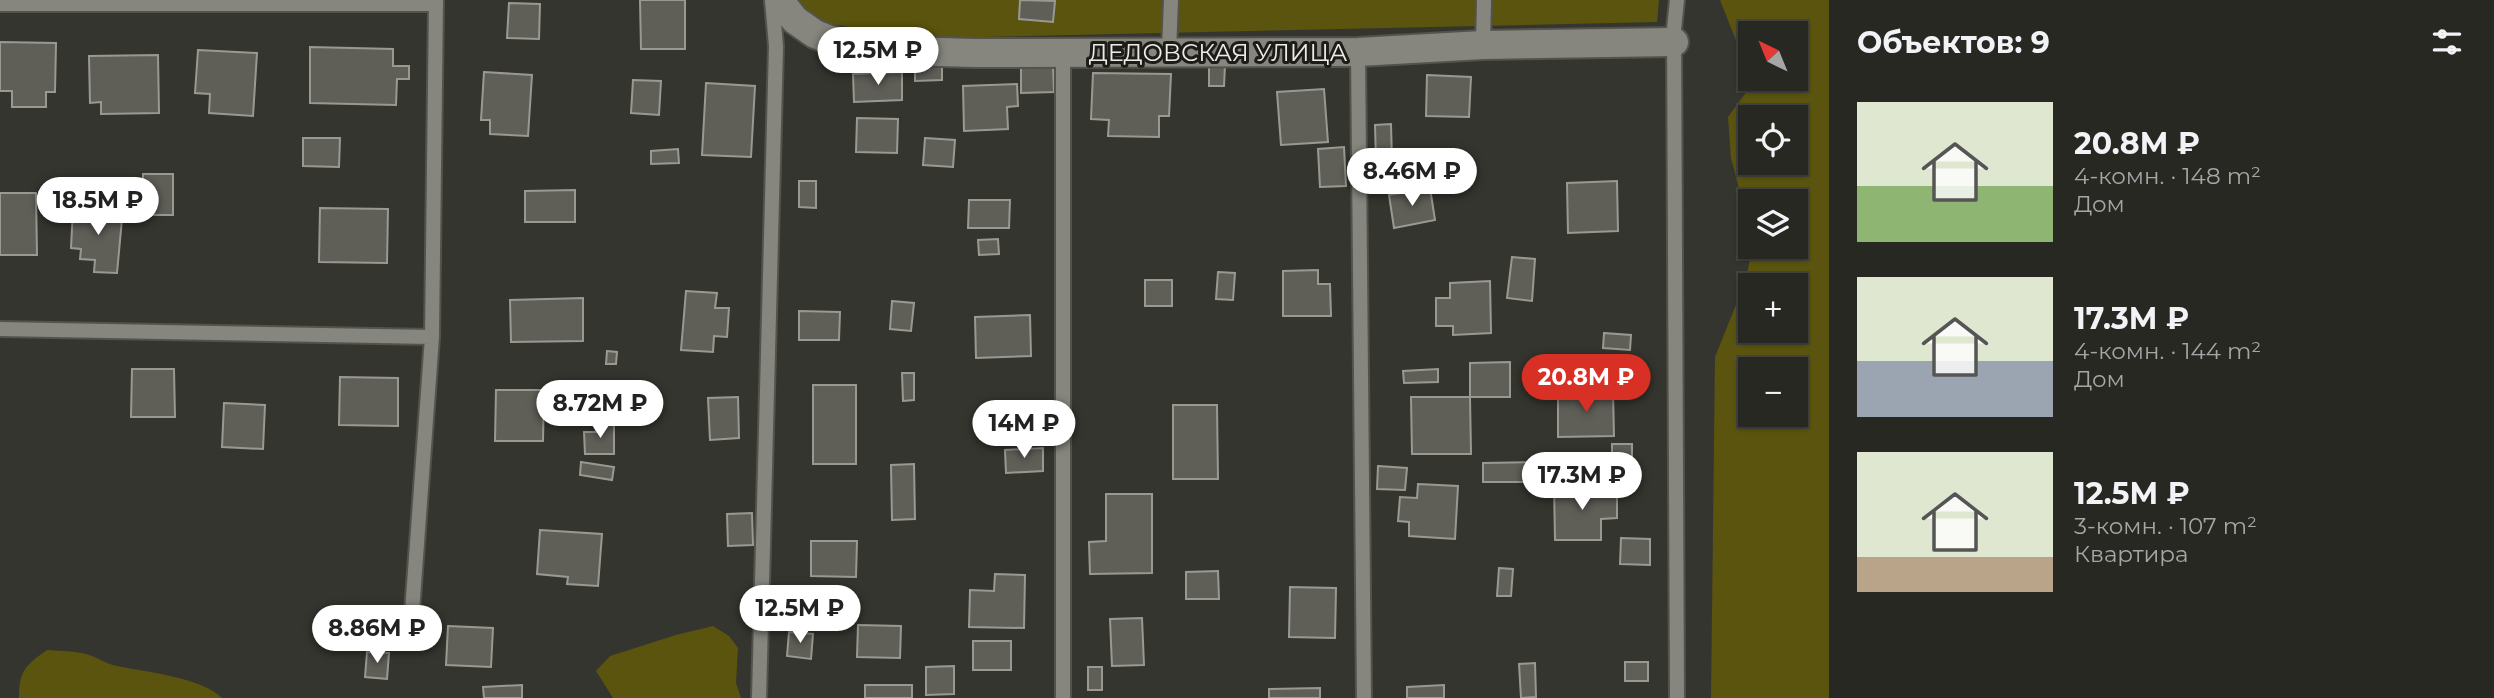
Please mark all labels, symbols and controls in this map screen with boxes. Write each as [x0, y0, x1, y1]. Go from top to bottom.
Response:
north arrow [1738, 21, 1808, 91]
map controls [1738, 21, 1808, 427]
icon: filters [2428, 23, 2466, 61]
text: Объектов: 9 [1857, 24, 2050, 61]
pin: 12.5M ₽ [813, 28, 943, 87]
text: 12.5M ₽ [834, 36, 922, 64]
street label: ДЕДОВСКАЯ УЛИЦА [1089, 38, 1347, 67]
button: locate [1738, 105, 1808, 175]
text: 20.8M ₽ [2074, 125, 2200, 162]
icon: home [1913, 130, 1997, 214]
pin: 8.46M ₽ [1347, 148, 1477, 208]
text: 8.46M ₽ [1363, 157, 1461, 185]
text: 4-комн. · 148 m² [2074, 162, 2261, 190]
pin: 18.5M ₽ [33, 177, 163, 237]
text: 18.5M ₽ [53, 186, 143, 214]
button: layers [1738, 189, 1808, 259]
text: Дом [2074, 190, 2125, 218]
button: + [1738, 273, 1808, 343]
text: 17.3M ₽ [2074, 300, 2189, 337]
icon: home [1913, 305, 1997, 389]
text: 4-комн. · 144 m² [2074, 337, 2261, 365]
pin: 20.8M ₽ [1521, 354, 1651, 414]
button: − [1738, 357, 1808, 427]
text: 20.8M ₽ [1538, 363, 1634, 391]
text: Дом [2074, 365, 2125, 393]
pin: 8.72M ₽ [535, 380, 665, 440]
text: 8.72M ₽ [552, 389, 648, 417]
pin: 14M ₽ [975, 400, 1073, 460]
text: 14M ₽ [988, 409, 1060, 437]
pin: 17.3M ₽ [1517, 452, 1647, 512]
text: 17.3M ₽ [1538, 461, 1626, 489]
text: 12.5M ₽ [2074, 475, 2190, 512]
icon: home [1913, 480, 1997, 564]
text: 3-комн. · 107 m² [2074, 512, 2257, 540]
text: Квартира [2074, 540, 2188, 568]
pin: 12.5M ₽ [735, 586, 865, 645]
text: 12.5M ₽ [756, 594, 844, 622]
pin: 8.86M ₽ [312, 606, 442, 665]
text: 8.86M ₽ [328, 614, 426, 642]

